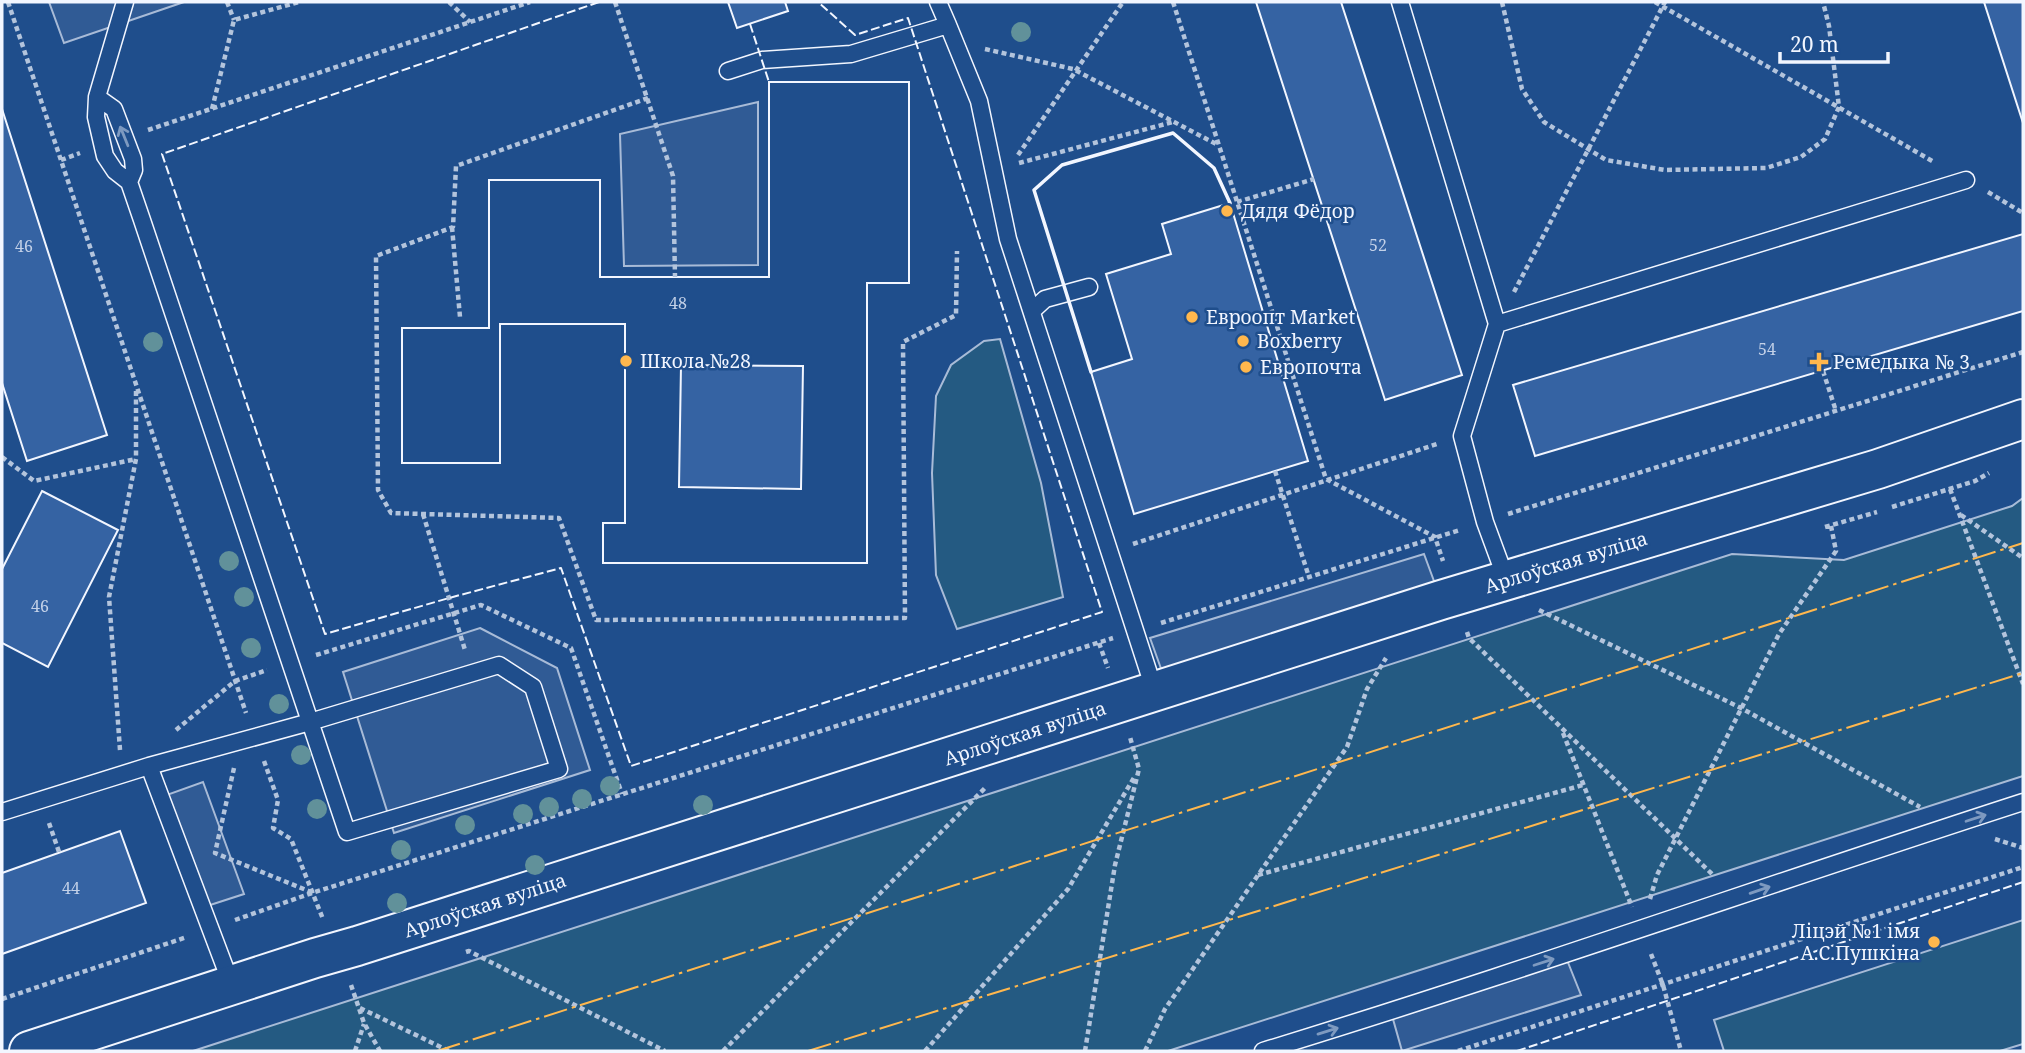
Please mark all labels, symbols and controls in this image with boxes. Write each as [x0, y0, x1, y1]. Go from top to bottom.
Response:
scale bar [1780, 21, 1888, 65]
text: 20 m [1790, 30, 1839, 58]
one-way arrow [117, 125, 130, 147]
place label: Дядя Фёдор [1241, 198, 1355, 224]
marker: Дядя Фёдор [1219, 203, 1235, 219]
house number: 52 [1369, 234, 1387, 256]
house number: 46 [15, 235, 33, 257]
house number: 48 [669, 292, 687, 314]
place label: Евроопт Market [1206, 304, 1355, 330]
marker: Евроопт Market [1184, 309, 1200, 325]
place label: Boxberry [1257, 328, 1342, 354]
marker: Boxberry [1235, 333, 1251, 349]
house number: 54 [1758, 338, 1776, 360]
place label: Школа №28 [640, 348, 751, 374]
place label: Ремедыка № 3 [1833, 349, 1970, 375]
marker: Школа №28 [618, 353, 634, 369]
place label: Европочта [1260, 354, 1362, 380]
marker: Ремедыка № 3 [1811, 354, 1827, 370]
marker: Европочта [1238, 359, 1254, 375]
street label: Арлоўская вуліца [1481, 525, 1651, 599]
house number: 46 [31, 595, 49, 617]
street label: Арлоўская вуліца [941, 695, 1109, 771]
one-way arrow [1965, 810, 1987, 823]
street label: Арлоўская вуліца [401, 867, 569, 943]
house number: 44 [62, 877, 80, 899]
one-way arrow [1749, 883, 1771, 895]
place label: Ліцэй №1 імя А.С.Пушкіна [1792, 918, 1920, 966]
marker: Ліцэй №1 імя А.С.Пушкіна [1926, 934, 1942, 950]
one-way arrow [1533, 955, 1555, 967]
one-way arrow [1317, 1024, 1339, 1037]

